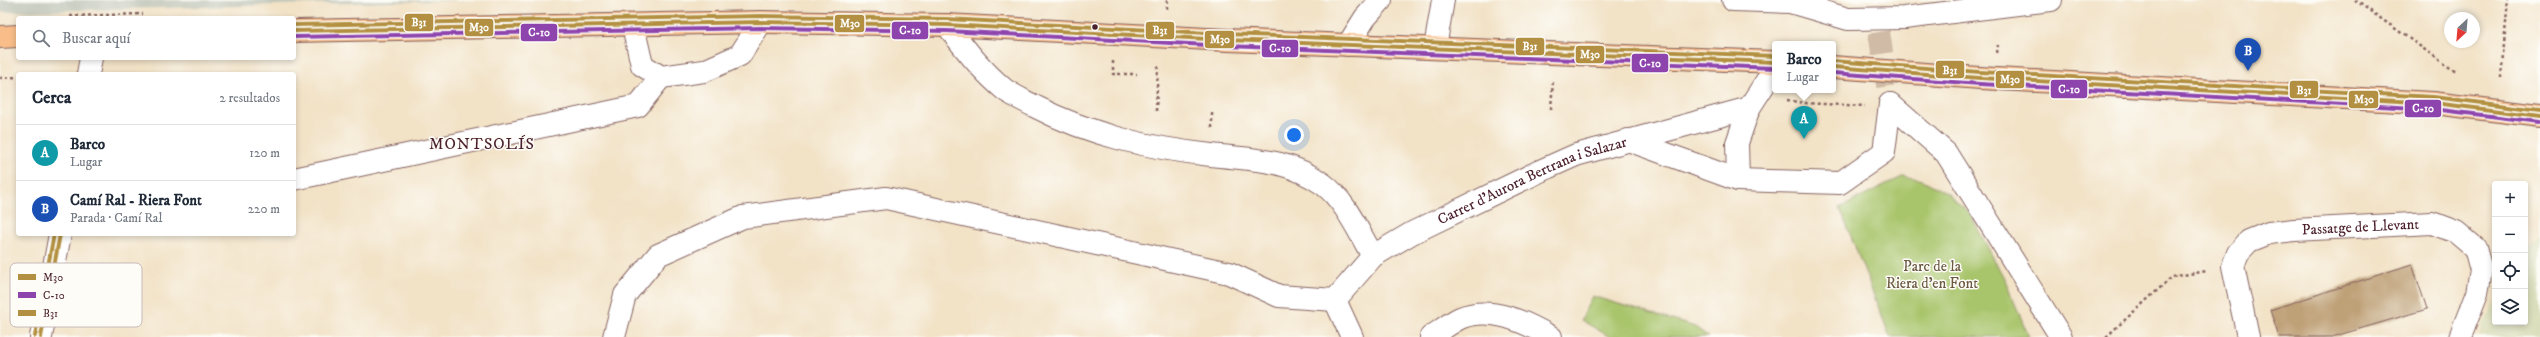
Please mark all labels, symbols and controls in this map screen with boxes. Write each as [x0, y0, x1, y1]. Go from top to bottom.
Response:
north arrow [2444, 12, 2480, 48]
line badge: B31 [404, 13, 434, 32]
line badge: M30 [834, 14, 865, 33]
search box [16, 16, 296, 60]
text: B31 [411, 16, 427, 30]
text: M30 [840, 17, 860, 31]
line badge: M30 [464, 18, 494, 37]
text: M30 [469, 21, 489, 35]
line badge: C-10 [891, 21, 929, 40]
line badge: B31 [1145, 21, 1175, 40]
unlabelled marker [1090, 22, 1100, 32]
line badge: C-10 [520, 23, 558, 42]
text: C-10 [899, 24, 921, 38]
text: B31 [1152, 24, 1168, 38]
text: C-10 [528, 26, 550, 40]
icon: search [30, 27, 52, 49]
text: Buscar aquí [62, 29, 130, 48]
line badge: M30 [1204, 30, 1235, 49]
text: M30 [1210, 33, 1230, 47]
line badge: B31 [1515, 37, 1545, 56]
pin: B [2235, 38, 2261, 71]
line badge: C-10 [1261, 39, 1299, 58]
text: B31 [1522, 40, 1538, 54]
popup [1772, 41, 1836, 93]
text: C-10 [1269, 42, 1291, 56]
line badge: M30 [1575, 45, 1605, 64]
text: M30 [1580, 48, 1600, 62]
text: Barco [1786, 50, 1822, 69]
line badge: C-10 [1631, 53, 1669, 73]
text: C-10 [1639, 57, 1661, 71]
line badge: B31 [1935, 60, 1965, 79]
text: B31 [1942, 64, 1958, 78]
text: Lugar [1786, 69, 1819, 85]
line badge: M30 [1995, 70, 2025, 89]
text: M30 [2000, 73, 2020, 87]
line badge: C-10 [2050, 79, 2088, 99]
line badge: B31 [2289, 80, 2319, 99]
text: C-10 [2058, 83, 2080, 97]
text: B31 [2296, 84, 2312, 98]
text: Cerca [32, 87, 71, 109]
text: 2 resultados [219, 90, 280, 106]
line badge: M30 [2348, 90, 2379, 109]
text: M30 [2354, 93, 2374, 107]
line badge: C-10 [2404, 99, 2442, 118]
text: C-10 [2412, 102, 2434, 116]
pin: A [1791, 106, 1817, 139]
your location [1284, 125, 1304, 145]
street label: Carrer d'Aurora Bertrana i Salazar [1434, 132, 1629, 229]
district label: MONTSOLÍS [429, 134, 535, 154]
text: Barco [70, 135, 105, 154]
text: A [41, 145, 49, 161]
text: 120 m [249, 145, 280, 161]
text: Lugar [70, 154, 102, 170]
map controls [2492, 181, 2528, 325]
button: + [2492, 181, 2528, 217]
text: Camí Ral - Riera Font [70, 191, 202, 210]
text: B [41, 201, 49, 217]
text: 220 m [248, 201, 280, 217]
text: Parada · Camí Ral [70, 210, 162, 226]
street label: Passatge de Llevant [2301, 214, 2420, 239]
button: − [2492, 217, 2528, 253]
button: locate [2492, 253, 2528, 289]
park label: Parc de la Riera d'en Font [1886, 257, 1978, 293]
legend [10, 263, 142, 327]
text: M30 [43, 271, 63, 285]
text: C-10 [43, 289, 65, 303]
button: layers [2492, 289, 2528, 325]
text: B31 [43, 307, 58, 321]

